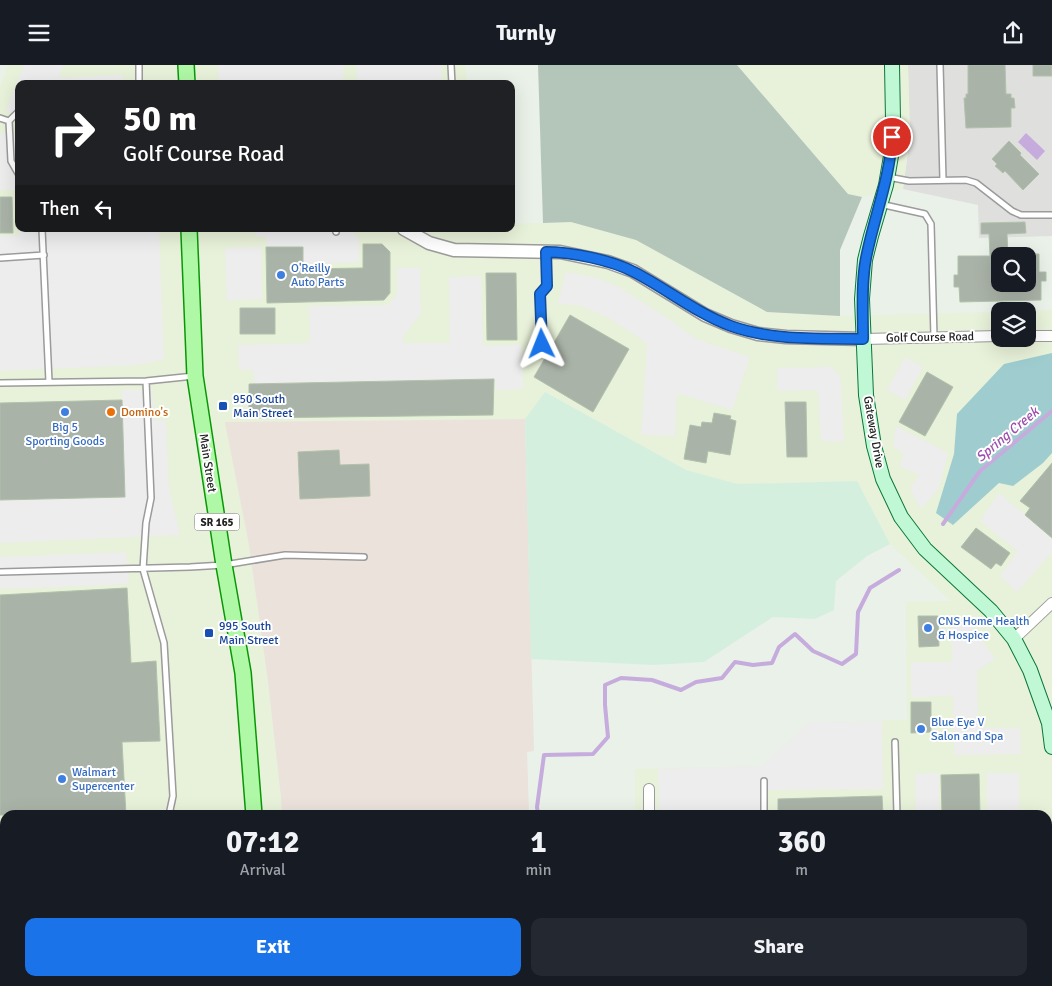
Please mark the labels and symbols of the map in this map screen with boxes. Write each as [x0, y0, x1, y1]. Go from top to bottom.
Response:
pin [871, 116, 913, 158]
place label: O'Reilly Auto Parts [291, 261, 345, 290]
marker: O'Reilly Auto Parts [275, 269, 287, 281]
position arrow [515, 317, 567, 369]
street label: Golf Course Road [886, 329, 974, 346]
place label: 950 South Main Street [233, 392, 293, 421]
street label: Gateway Drive [860, 395, 887, 469]
marker: 950 South Main Street [217, 400, 229, 412]
water label: Spring Creek [972, 402, 1044, 466]
place label: Domino's [121, 405, 168, 420]
marker: Big 5 Sporting Goods [59, 406, 71, 418]
marker: Domino's [105, 406, 117, 418]
place label: Big 5 Sporting Goods [26, 420, 104, 449]
street label: Main Street [195, 433, 220, 494]
road number: SR 165 [194, 513, 240, 531]
place label: CNS Home Health & Hospice [938, 614, 1030, 643]
place label: 995 South Main Street [219, 619, 279, 648]
marker: CNS Home Health & Hospice [922, 622, 934, 634]
marker: 995 South Main Street [203, 627, 215, 639]
place label: Blue Eye V Salon and Spa [931, 715, 1003, 744]
marker: Blue Eye V Salon and Spa [915, 723, 927, 735]
place label: Walmart Supercenter [72, 765, 135, 794]
marker: Walmart Supercenter [56, 773, 68, 785]

